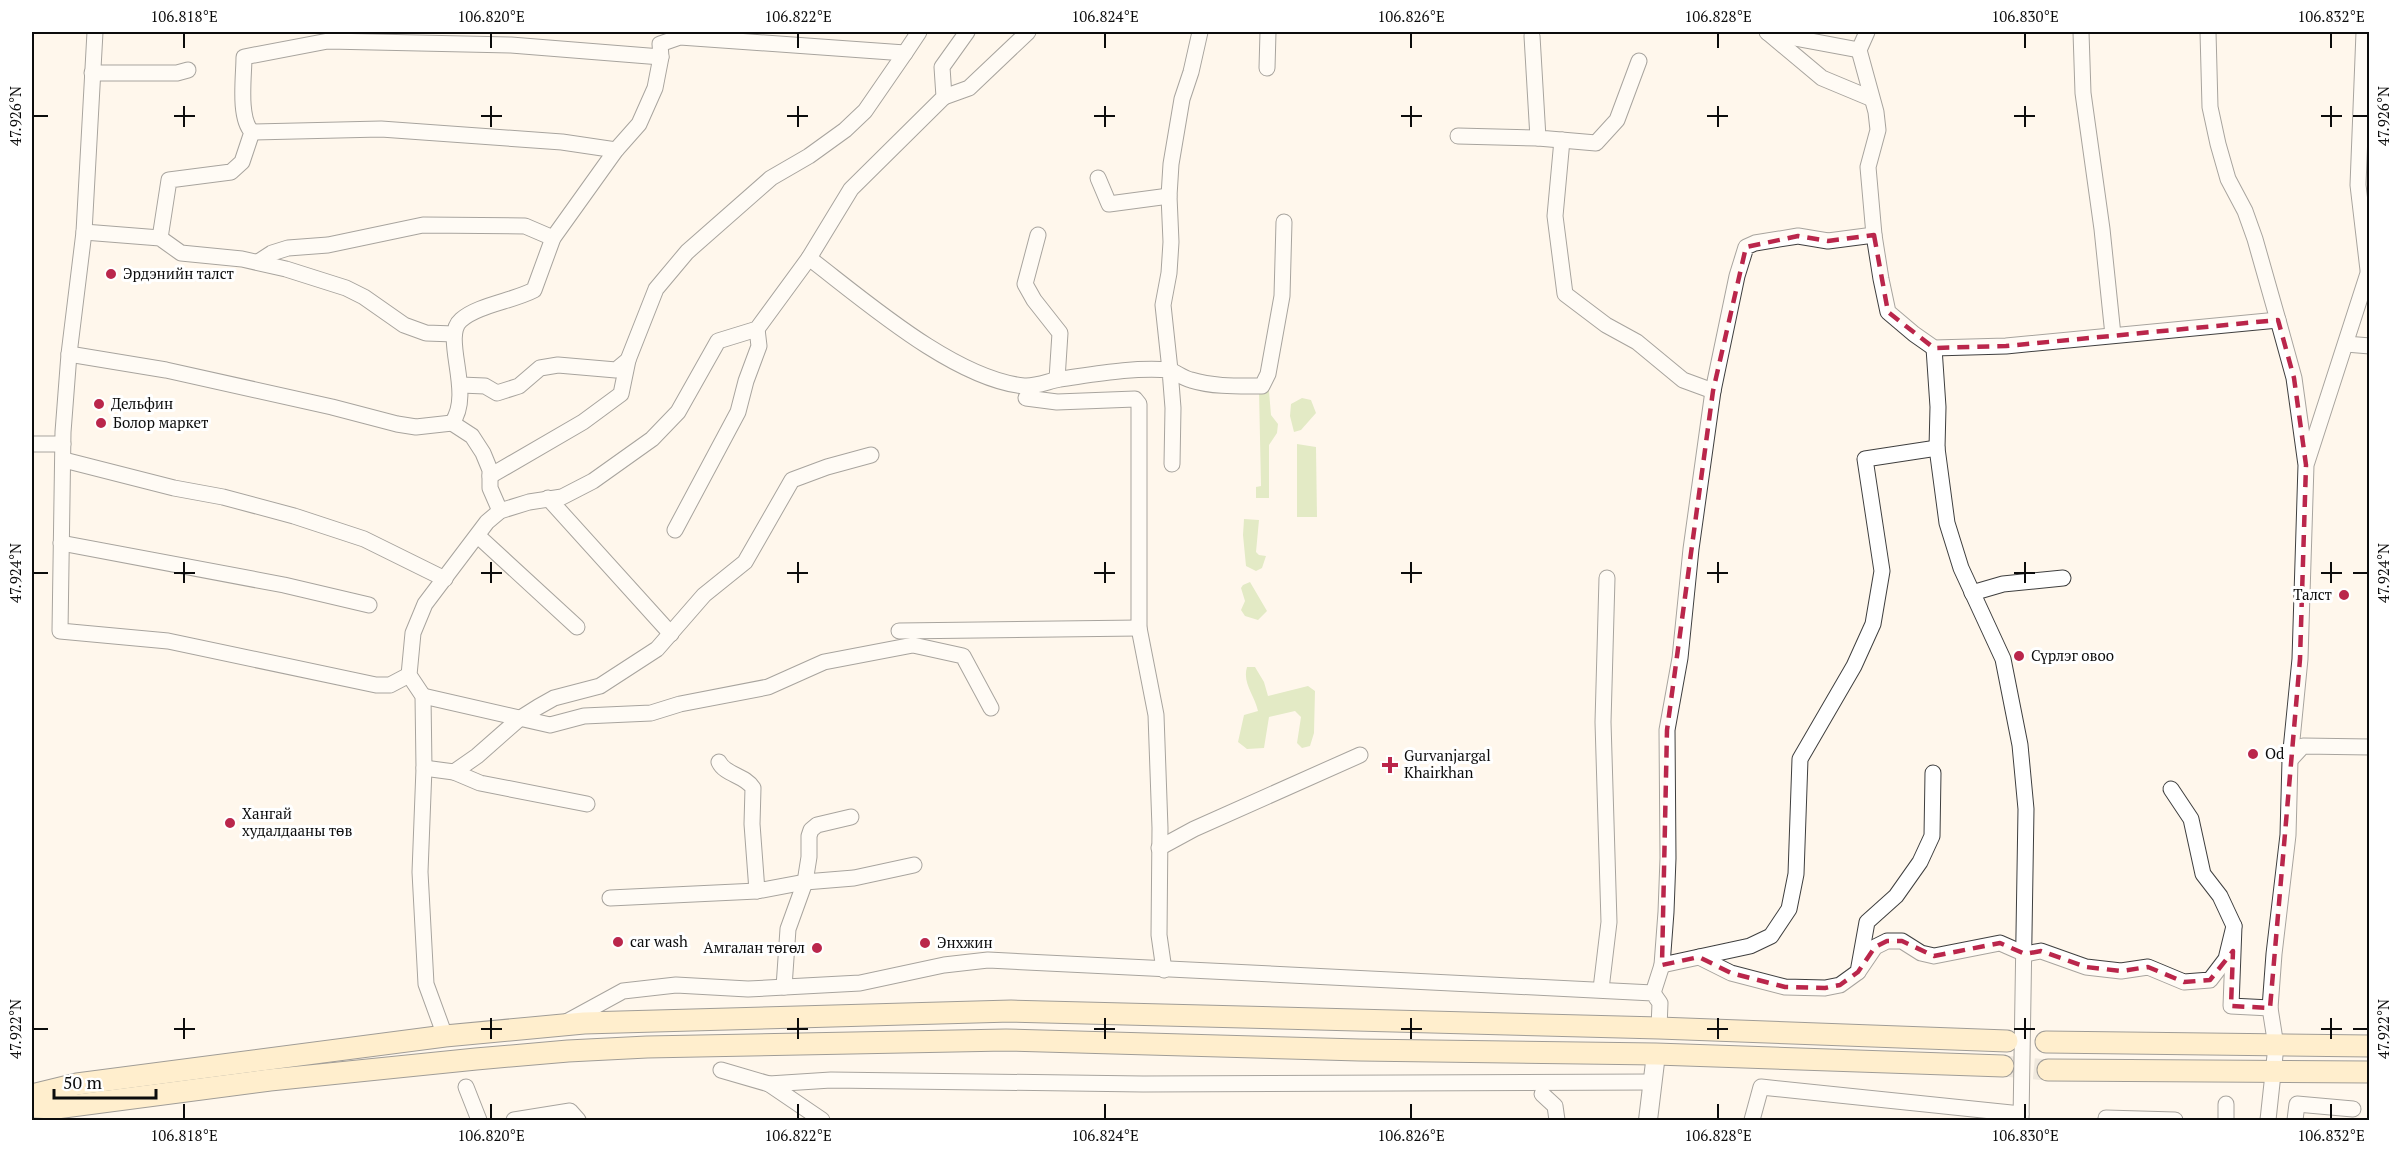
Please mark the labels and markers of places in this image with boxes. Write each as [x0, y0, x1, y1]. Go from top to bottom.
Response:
place label: Эрдэнийн талст [123, 263, 234, 283]
marker: Эрдэнийн талст [104, 267, 118, 281]
place label: Дельфин [111, 393, 173, 413]
marker: Дельфин [92, 397, 106, 411]
place label: Болор маркет [113, 412, 209, 432]
marker: Болор маркет [94, 416, 108, 430]
place label: Талст [2293, 584, 2333, 604]
marker: Талст [2337, 588, 2351, 602]
place label: Сүрлэг овоо [2031, 645, 2114, 665]
marker: Сүрлэг овоо [2012, 649, 2026, 663]
place label: Od [2265, 743, 2284, 763]
place label: Gurvanjargal Khairkhan [1404, 745, 1491, 782]
marker: Od [2246, 747, 2260, 761]
marker: Gurvanjargal Khairkhan [1381, 756, 1399, 774]
place label: Хангай худалдааны төв [242, 803, 352, 840]
marker: Хангай худалдааны төв [223, 816, 237, 830]
place label: car wash [630, 931, 688, 951]
place label: Энхжин [937, 932, 993, 952]
marker: car wash [611, 935, 625, 949]
marker: Энхжин [918, 936, 932, 950]
place label: Амгалан төгөл [703, 937, 805, 957]
marker: Амгалан төгөл [810, 941, 824, 955]

